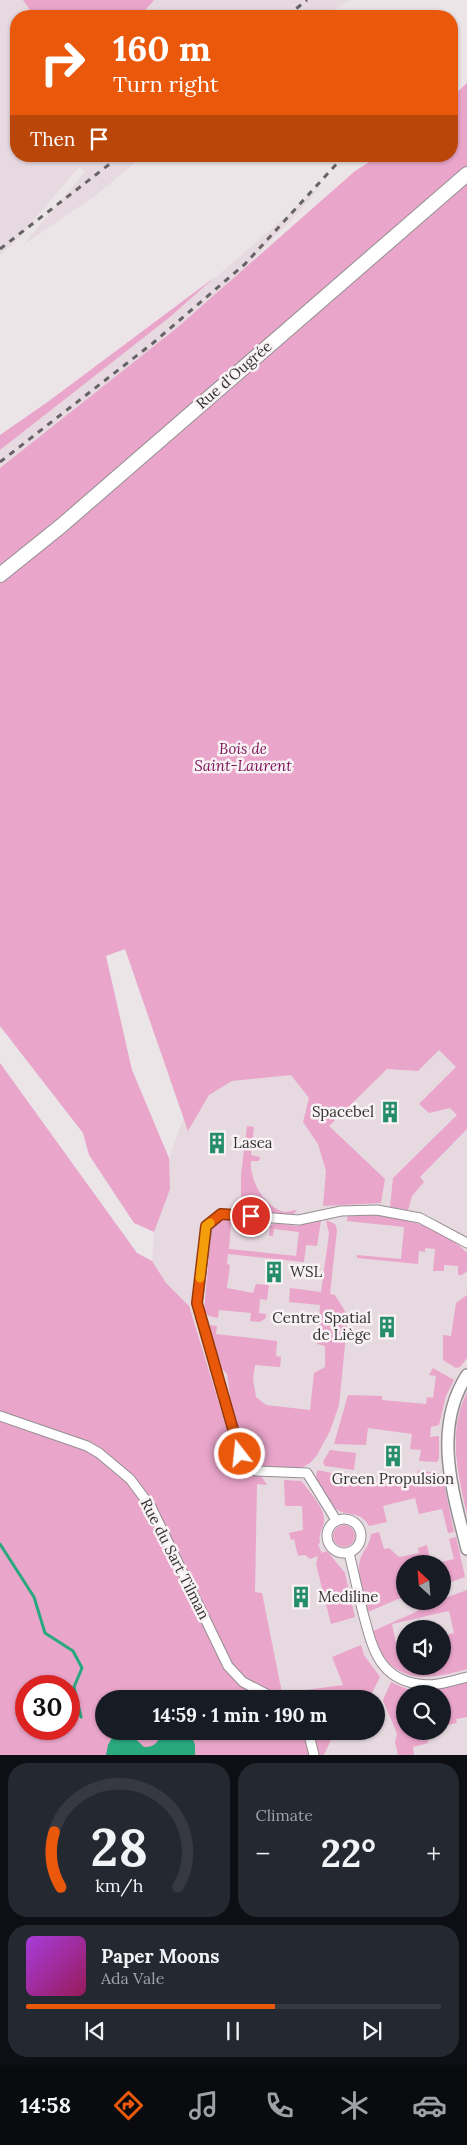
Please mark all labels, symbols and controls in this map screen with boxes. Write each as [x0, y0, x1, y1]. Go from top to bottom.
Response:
text: 160 m [113, 26, 211, 71]
icon: right [30, 30, 95, 95]
text: Turn right [113, 70, 218, 98]
icon: arrive [85, 125, 113, 153]
text: Then [30, 127, 75, 151]
street label: Rue d'Ougrée [192, 337, 275, 413]
park label: Bois de Saint-Laurent [194, 739, 292, 775]
building icon: Spacebel [377, 1099, 403, 1125]
place label: Spacebel [312, 1102, 374, 1121]
building icon: Lasea [204, 1130, 230, 1156]
place label: Lasea [233, 1133, 273, 1152]
pin [230, 1195, 272, 1237]
icon: arrive [237, 1202, 265, 1230]
building icon: WSL [261, 1259, 287, 1285]
place label: WSL [290, 1262, 322, 1281]
place label: Centre Spatial de Liège [272, 1308, 371, 1344]
building icon: Centre Spatial de Liège [374, 1314, 400, 1340]
position arrow [213, 1427, 265, 1479]
building icon: Green Propulsion [380, 1443, 406, 1469]
place label: Green Propulsion [332, 1469, 454, 1488]
street label: Rue du Sart Tilman [137, 1495, 214, 1622]
north arrow [396, 1555, 451, 1610]
map controls [396, 1555, 451, 1740]
building icon: Mediline [288, 1584, 314, 1610]
place label: Mediline [318, 1587, 378, 1606]
button: sound [396, 1620, 451, 1675]
speed limit sign: 30 [15, 1675, 80, 1740]
button: search [396, 1685, 451, 1740]
text: 14:59 · 1 min · 190 m [153, 1703, 327, 1727]
text: Climate [256, 1805, 313, 1825]
text: 28 [90, 1814, 147, 1880]
text: 22° [321, 1829, 376, 1877]
text: − [256, 1836, 270, 1872]
text: + [426, 1836, 441, 1872]
text: km/h [95, 1874, 143, 1897]
text: Paper Moons [101, 1944, 220, 1968]
text: Ada Vale [101, 1968, 164, 1988]
icon: previous [81, 2017, 109, 2045]
icon: pause [219, 2017, 247, 2045]
icon: next [358, 2017, 386, 2045]
icon: directions [111, 2088, 146, 2123]
icon: music [186, 2088, 221, 2123]
icon: phone [262, 2088, 297, 2123]
icon: climate [337, 2088, 372, 2123]
icon: car [412, 2088, 447, 2123]
text: 14:58 [20, 2091, 71, 2119]

